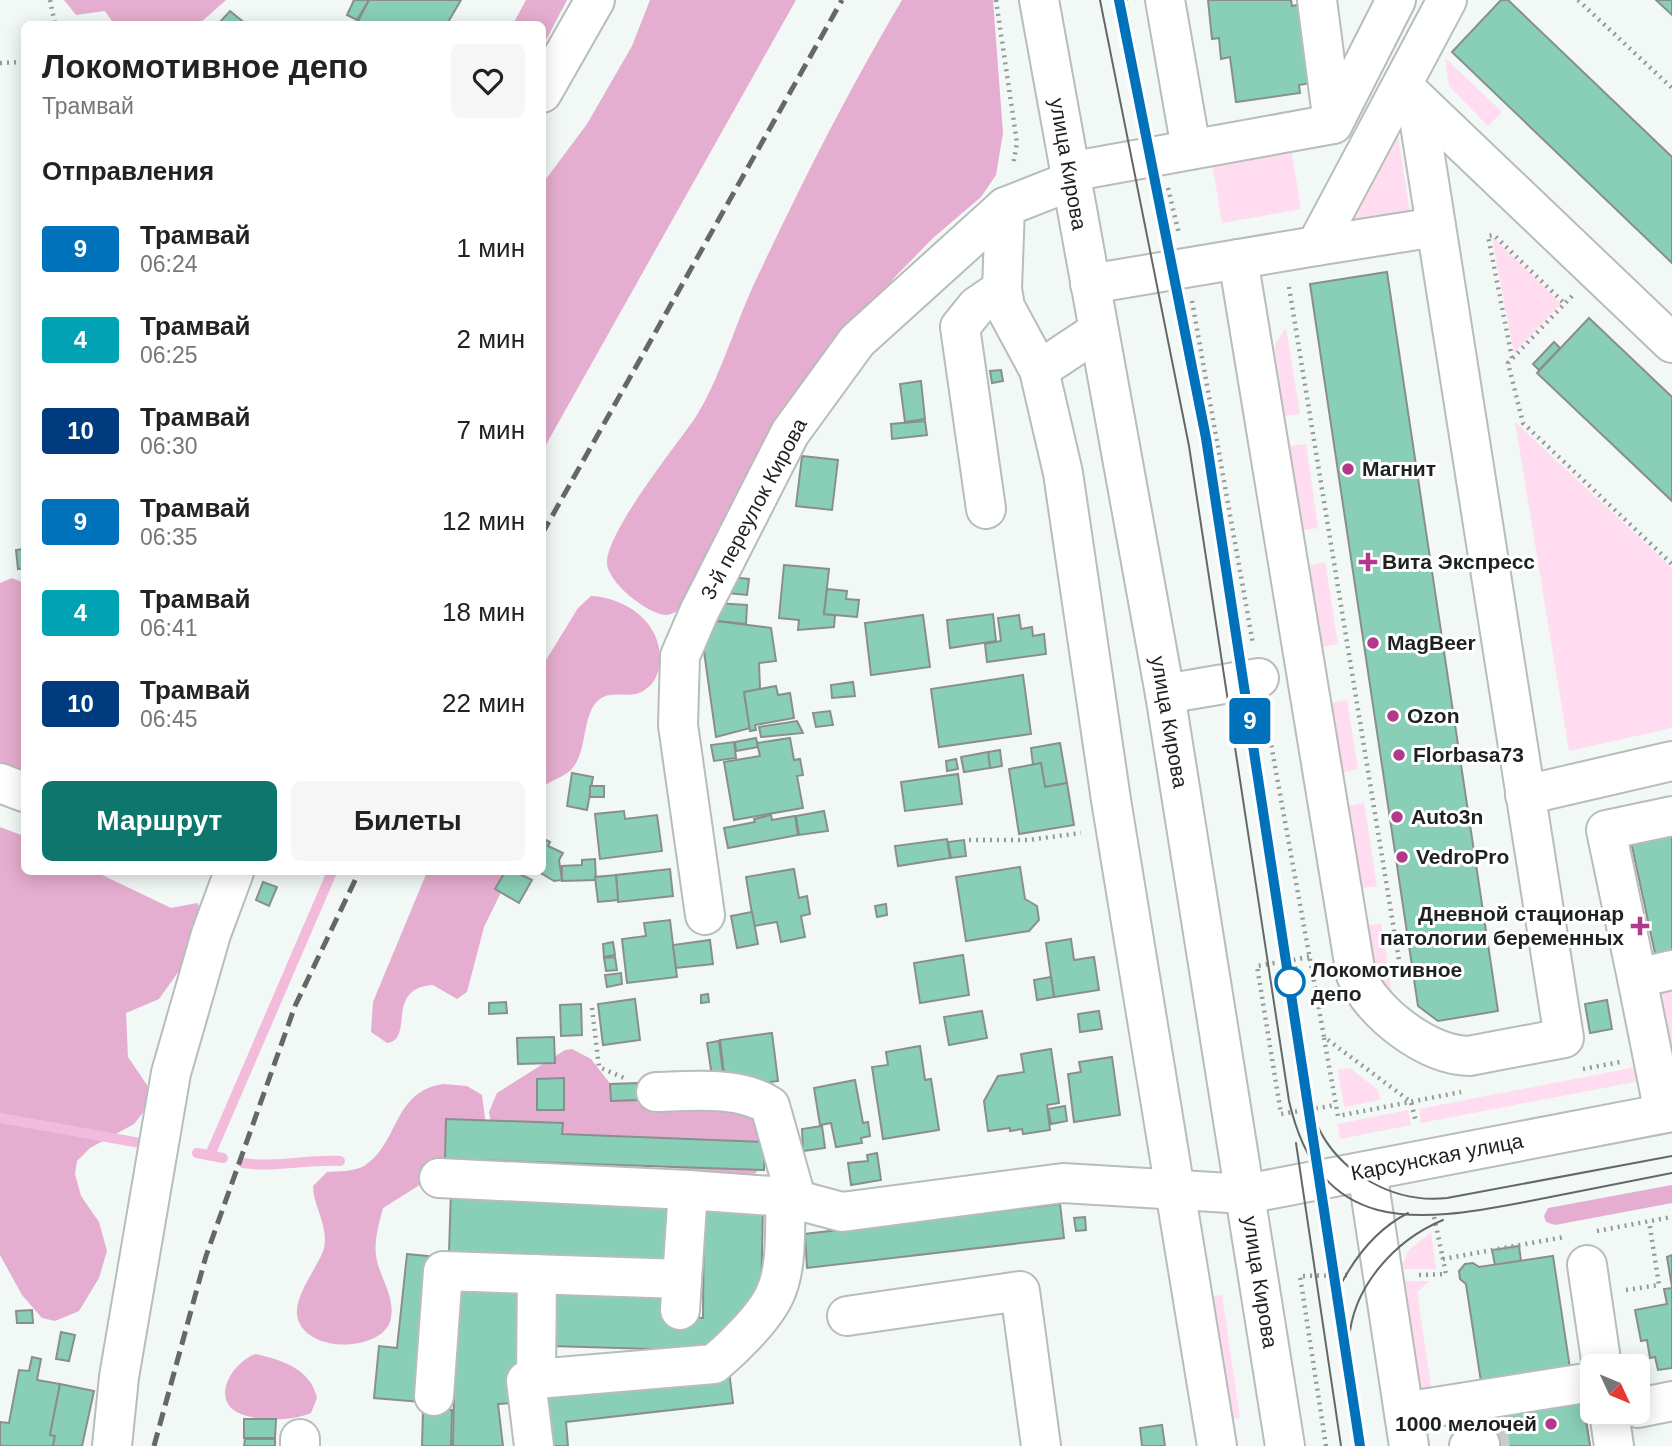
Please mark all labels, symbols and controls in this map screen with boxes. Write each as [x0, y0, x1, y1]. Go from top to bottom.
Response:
button: heart [451, 44, 525, 118]
text: Локомотивное депо [42, 48, 368, 85]
text: Трамвай [42, 93, 134, 119]
street label: улица Кирова [1046, 96, 1091, 232]
text: Отправления [42, 156, 214, 186]
text: Трамвай [140, 220, 251, 250]
text: 1 мин [457, 233, 525, 263]
text: 9 [74, 235, 87, 262]
text: 06:24 [140, 251, 198, 277]
text: Трамвай [140, 311, 251, 341]
text: 2 мин [457, 324, 525, 354]
text: 4 [74, 326, 87, 353]
text: 06:25 [140, 342, 198, 368]
text: Трамвай [140, 402, 251, 432]
street label: 3-й переулок Кирова [696, 414, 811, 603]
text: 7 мин [457, 415, 525, 445]
text: 10 [67, 417, 94, 444]
text: 06:30 [140, 433, 198, 459]
place label: Магнит [1362, 457, 1436, 480]
marker: Магнит [1340, 461, 1356, 477]
text: Трамвай [140, 493, 251, 523]
text: 12 мин [442, 506, 525, 536]
text: 9 [74, 508, 87, 535]
text: 06:35 [140, 524, 198, 550]
place label: Вита Экспресс [1382, 550, 1535, 573]
marker: Вита Экспресс [1360, 554, 1376, 570]
text: Трамвай [140, 584, 251, 614]
text: 18 мин [442, 597, 525, 627]
text: 4 [74, 599, 87, 626]
text: 06:41 [140, 615, 198, 641]
place label: MagBeer [1387, 631, 1476, 654]
marker: MagBeer [1365, 635, 1381, 651]
street label: улица Кирова [1147, 654, 1192, 790]
text: Трамвай [140, 675, 251, 705]
text: 22 мин [442, 688, 525, 718]
text: 10 [67, 690, 94, 717]
line badge: 9 [1227, 698, 1273, 744]
place label: Ozon [1407, 704, 1460, 727]
text: 06:45 [140, 706, 198, 732]
text: 9 [1243, 707, 1257, 734]
marker: Ozon [1385, 708, 1401, 724]
place label: Florbasa73 [1413, 743, 1524, 766]
marker: Florbasa73 [1391, 747, 1407, 763]
button: Маршрут [42, 781, 277, 861]
button: Билеты [291, 781, 525, 861]
place label: Auto3n [1411, 805, 1483, 828]
marker: Auto3n [1389, 809, 1405, 825]
place label: VedroPro [1416, 845, 1509, 868]
marker: VedroPro [1394, 849, 1410, 865]
place label: Дневной стационар патологии беременных [1380, 902, 1624, 949]
marker: Дневной стационар патологии беременных [1630, 916, 1650, 936]
place label: Локомотивное депо [1311, 958, 1462, 1005]
marker: Локомотивное депо [1275, 967, 1305, 997]
street label: Карсунская улица [1349, 1128, 1525, 1184]
street label: улица Кирова [1239, 1214, 1282, 1350]
north arrow [1580, 1354, 1650, 1424]
map controls [1580, 1354, 1650, 1424]
place label: 1000 мелочей [1395, 1412, 1537, 1435]
marker: 1000 мелочей [1543, 1416, 1559, 1432]

